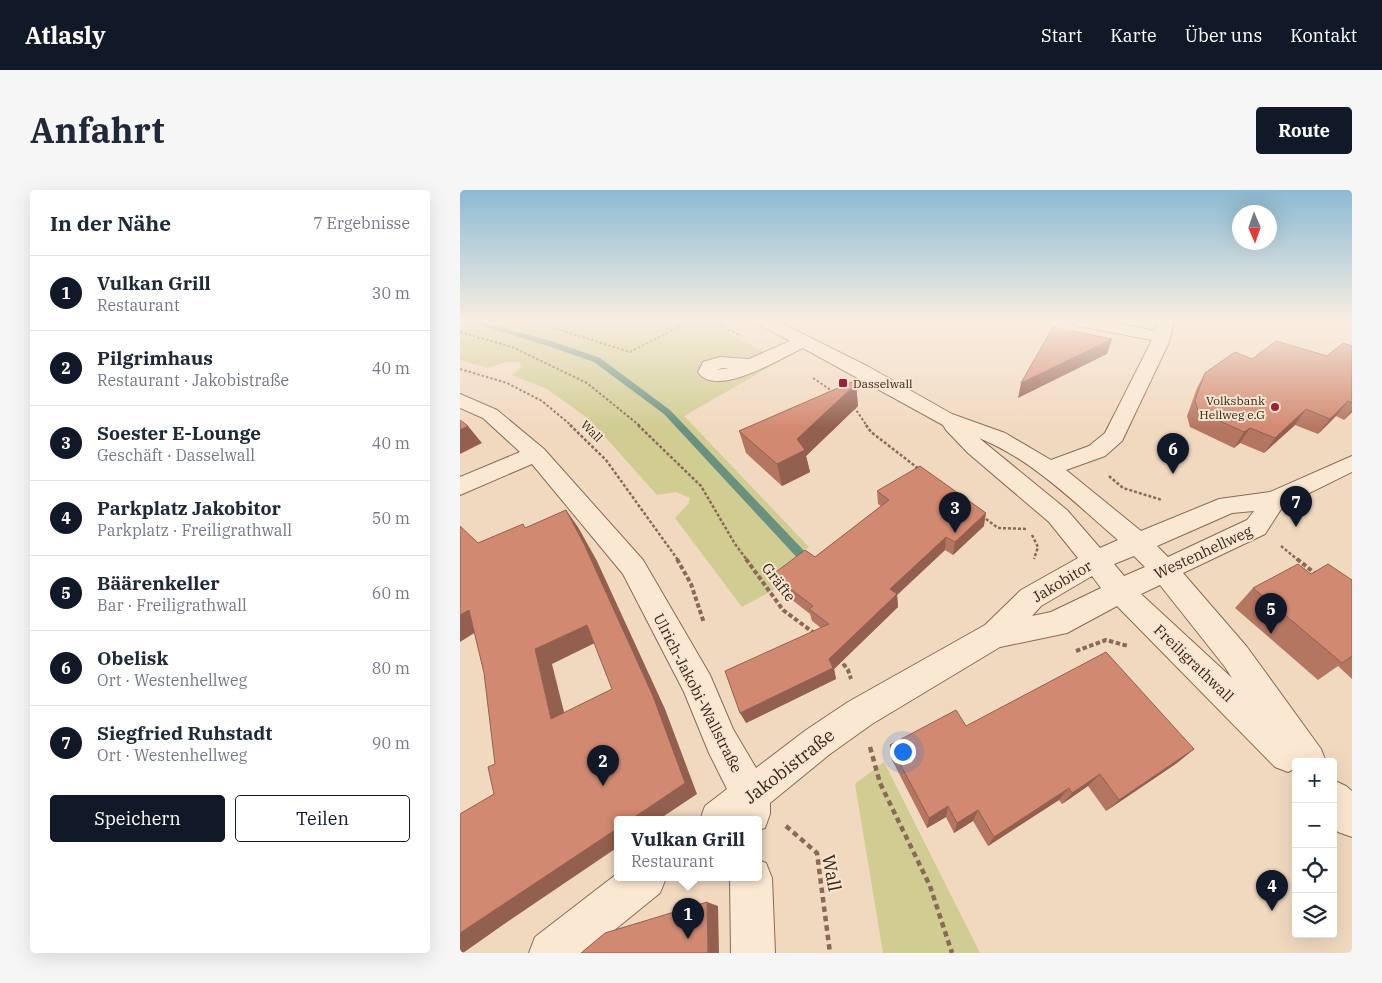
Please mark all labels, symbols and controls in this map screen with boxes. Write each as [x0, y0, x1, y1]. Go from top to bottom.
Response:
text: Atlasly [25, 19, 106, 51]
text: Start [1041, 24, 1082, 47]
text: Karte [1110, 24, 1157, 47]
text: Über uns [1185, 24, 1262, 47]
text: Kontakt [1290, 24, 1357, 47]
text: Anfahrt [30, 107, 164, 153]
button: Route [1256, 107, 1352, 154]
north arrow [1232, 205, 1277, 250]
text: In der Nähe [50, 209, 171, 237]
text: 7 Ergebnisse [313, 213, 410, 233]
text: Vulkan Grill [97, 271, 211, 295]
text: 1 [61, 283, 71, 303]
text: 30 m [372, 283, 410, 303]
text: Restaurant [97, 295, 180, 315]
text: Pilgrimhaus [97, 346, 213, 370]
text: 2 [61, 358, 71, 378]
text: 40 m [372, 358, 410, 378]
text: Restaurant · Jakobistraße [97, 370, 289, 390]
place label: Dasselwall [853, 376, 913, 391]
marker: Dasselwall [837, 377, 849, 389]
place label: Volksbank Hellweg e.G [1199, 393, 1265, 422]
marker: Volksbank Hellweg e.G [1269, 401, 1281, 413]
street label: Wall [578, 417, 606, 445]
text: Soester E-Lounge [97, 421, 261, 445]
text: 3 [61, 433, 71, 453]
text: 40 m [372, 433, 410, 453]
pin: 6 [1157, 433, 1189, 474]
text: Geschäft · Dasselwall [97, 445, 255, 465]
pin: 7 [1280, 486, 1312, 527]
pin: 3 [939, 492, 971, 533]
text: Parkplatz Jakobitor [97, 496, 281, 520]
text: 4 [61, 508, 71, 528]
text: 50 m [372, 508, 410, 528]
text: Parkplatz · Freiligrathwall [97, 520, 292, 540]
street label: Westenhellweg [1151, 521, 1255, 583]
street label: Jakobitor [1029, 556, 1096, 606]
street label: Gräfte [758, 559, 800, 605]
text: Bäärenkeller [97, 571, 220, 595]
text: 5 [61, 583, 71, 603]
text: 60 m [372, 583, 410, 603]
pin: 5 [1255, 593, 1287, 634]
text: Bar · Freiligrathwall [97, 595, 247, 615]
street label: Ulrich-Jakobi-Wallstraße [650, 610, 746, 776]
street label: Freiligrathwall [1150, 620, 1238, 706]
text: Obelisk [97, 646, 168, 670]
text: 6 [61, 658, 71, 678]
text: 80 m [372, 658, 410, 678]
text: Ort · Westenhellweg [97, 670, 247, 690]
text: Siegfried Ruhstadt [97, 721, 272, 745]
street label: Jakobistraße [739, 723, 839, 809]
text: 7 [61, 733, 71, 753]
text: 90 m [372, 733, 410, 753]
your location [890, 739, 916, 765]
text: Ort · Westenhellweg [97, 745, 247, 765]
pin: 2 [587, 745, 619, 786]
map controls [1292, 758, 1337, 938]
button: + [1292, 758, 1337, 803]
button: Speichern [50, 795, 225, 842]
button: Teilen [235, 795, 410, 842]
button: − [1292, 803, 1337, 848]
popup [614, 816, 762, 881]
text: Vulkan Grill [631, 827, 745, 851]
button: locate [1292, 848, 1337, 893]
text: Restaurant [631, 851, 714, 871]
street label: Wall [817, 853, 847, 893]
pin: 4 [1256, 870, 1288, 911]
button: layers [1292, 893, 1337, 938]
pin: 1 [672, 898, 704, 939]

